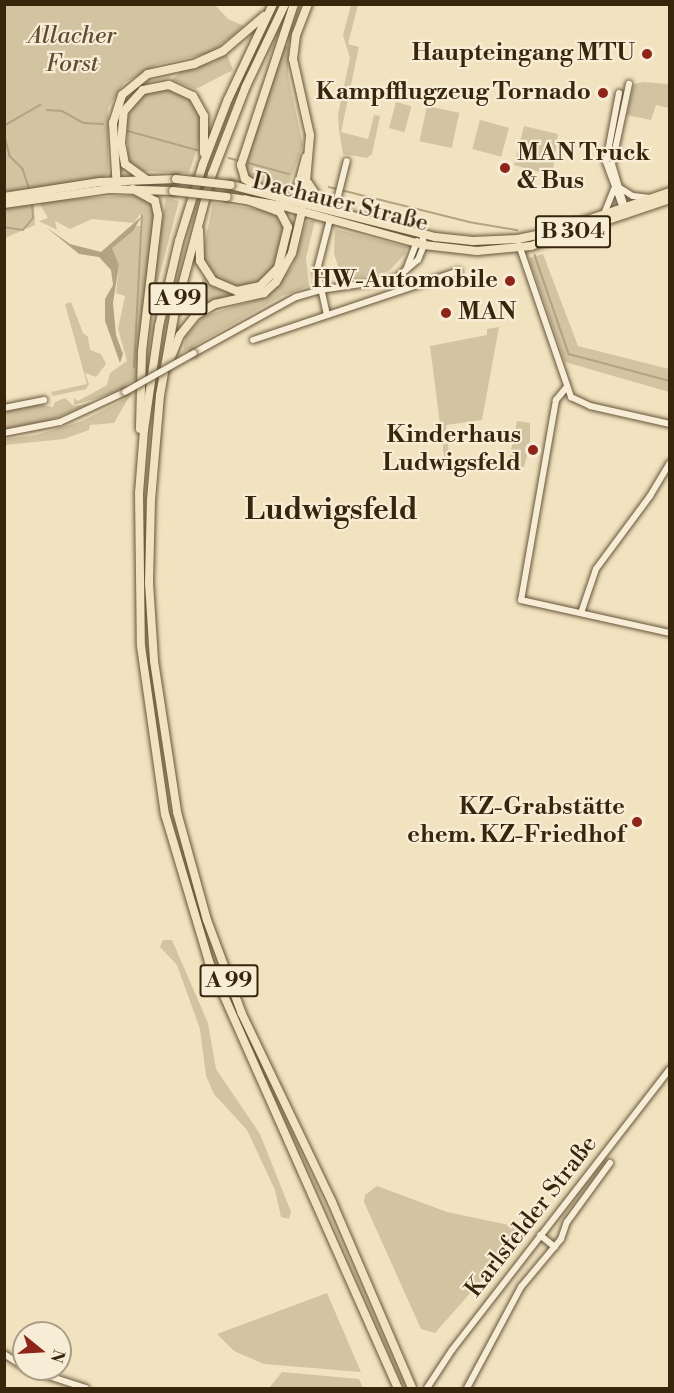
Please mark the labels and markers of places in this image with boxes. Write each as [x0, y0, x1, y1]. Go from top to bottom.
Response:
place label: Haupteingang MTU [411, 40, 635, 68]
marker: Haupteingang MTU [640, 47, 654, 61]
place label: Kampfflugzeug Tornado [316, 79, 591, 107]
marker: Kampfflugzeug Tornado [596, 86, 610, 100]
place label: MAN Truck & Bus [517, 140, 650, 196]
marker: MAN Truck & Bus [498, 161, 512, 175]
place label: HW-Automobile [312, 267, 498, 295]
marker: HW-Automobile [503, 274, 517, 288]
place label: MAN [458, 299, 516, 327]
marker: MAN [439, 306, 453, 320]
place label: Kinderhaus Ludwigsfeld [382, 422, 521, 478]
marker: Kinderhaus Ludwigsfeld [526, 443, 540, 457]
place label: KZ-Grabstätte ehem. KZ-Friedhof [407, 794, 625, 850]
marker: KZ-Grabstätte ehem. KZ-Friedhof [630, 815, 644, 829]

